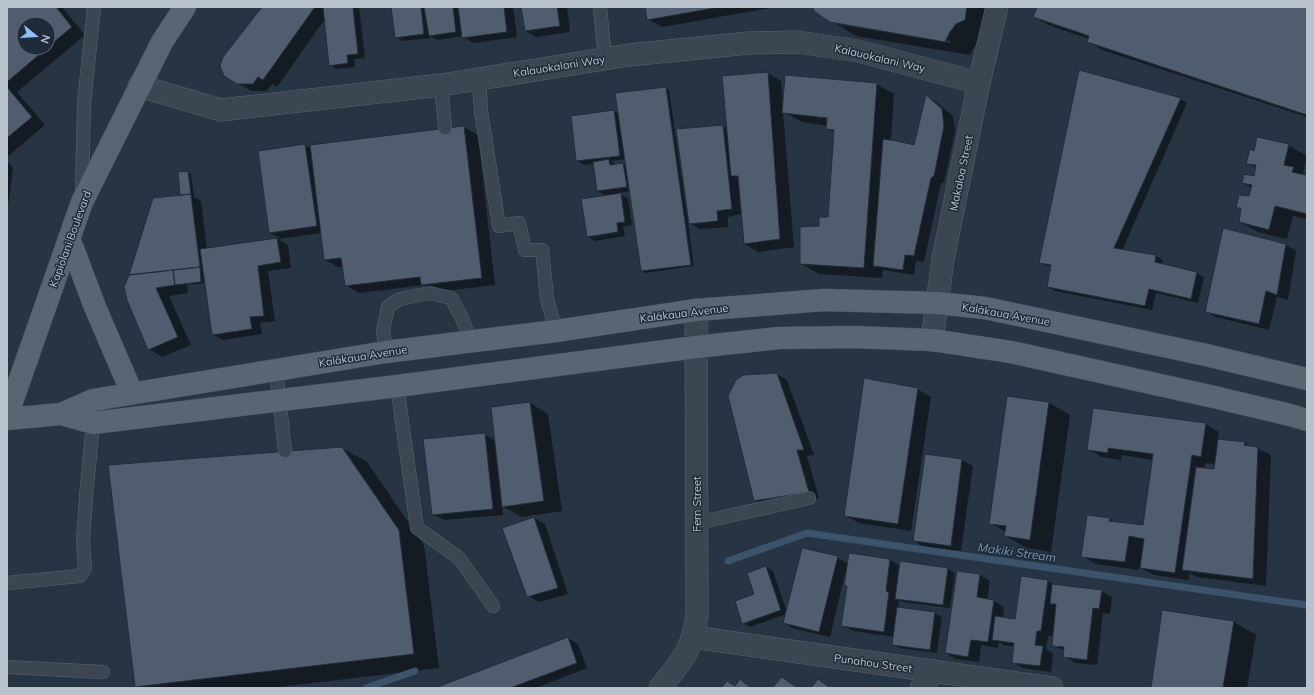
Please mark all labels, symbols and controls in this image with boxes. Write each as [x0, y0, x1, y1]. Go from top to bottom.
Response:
north arrow [16, 16, 56, 56]
text: N [38, 33, 53, 45]
street label: Kalauokalani Way [833, 41, 927, 75]
street label: Kalauokalani Way [512, 52, 606, 80]
street label: Makaloa Street [946, 134, 976, 212]
street label: Kapiolani Boulevard [46, 189, 94, 289]
street label: Kalākaua Avenue [961, 299, 1051, 329]
street label: Kalākaua Avenue [639, 301, 729, 325]
street label: Kalākaua Avenue [318, 342, 408, 370]
street label: Fern Street [690, 476, 704, 532]
water label: Makiki Stream [977, 539, 1057, 565]
street label: Punahou Street [833, 651, 913, 675]

